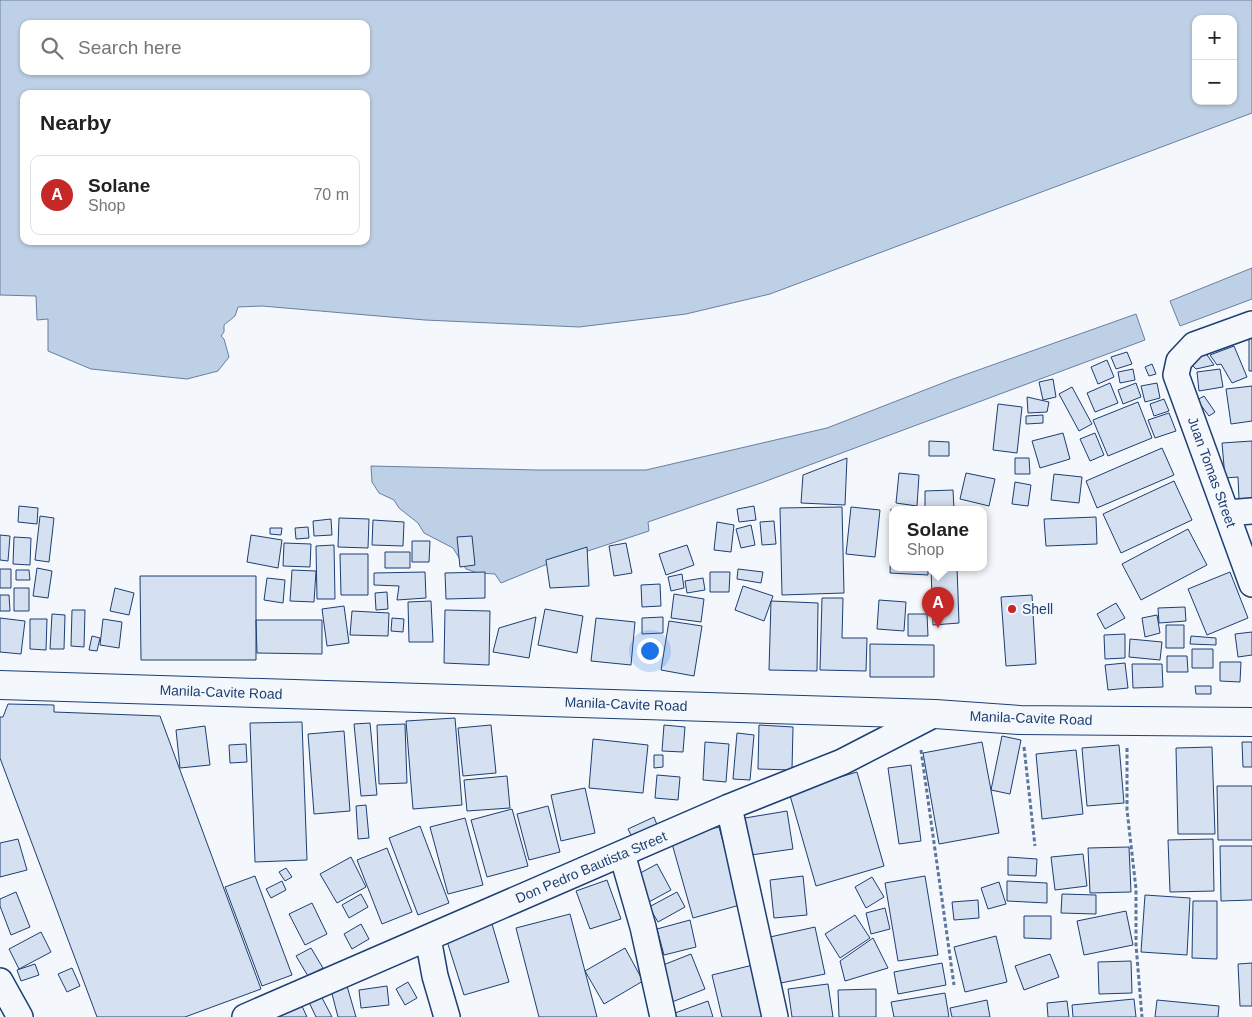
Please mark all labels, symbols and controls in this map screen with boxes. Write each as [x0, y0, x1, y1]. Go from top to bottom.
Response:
map controls [1192, 15, 1237, 105]
button: + [1192, 15, 1237, 60]
search box [20, 20, 370, 75]
icon: search [38, 34, 66, 62]
text: Search here [78, 37, 182, 58]
button: − [1192, 60, 1237, 105]
text: Nearby [40, 111, 111, 134]
text: Solane [88, 175, 150, 196]
text: A [51, 186, 63, 203]
text: 70 m [313, 186, 349, 203]
text: Shop [88, 197, 125, 214]
street label: Juan Tomas Street [1185, 415, 1239, 530]
popup [889, 506, 987, 571]
text: Solane [907, 519, 969, 540]
text: Shop [907, 541, 944, 558]
pin: A [922, 587, 954, 628]
place label: Shell [1022, 601, 1053, 617]
marker: Shell [1006, 603, 1018, 615]
your location [637, 638, 663, 664]
street label: Manila-Cavite Road [159, 682, 283, 702]
street label: Manila-Cavite Road [564, 694, 688, 714]
street label: Manila-Cavite Road [969, 708, 1093, 728]
street label: Don Pedro Bautista Street [513, 828, 669, 906]

